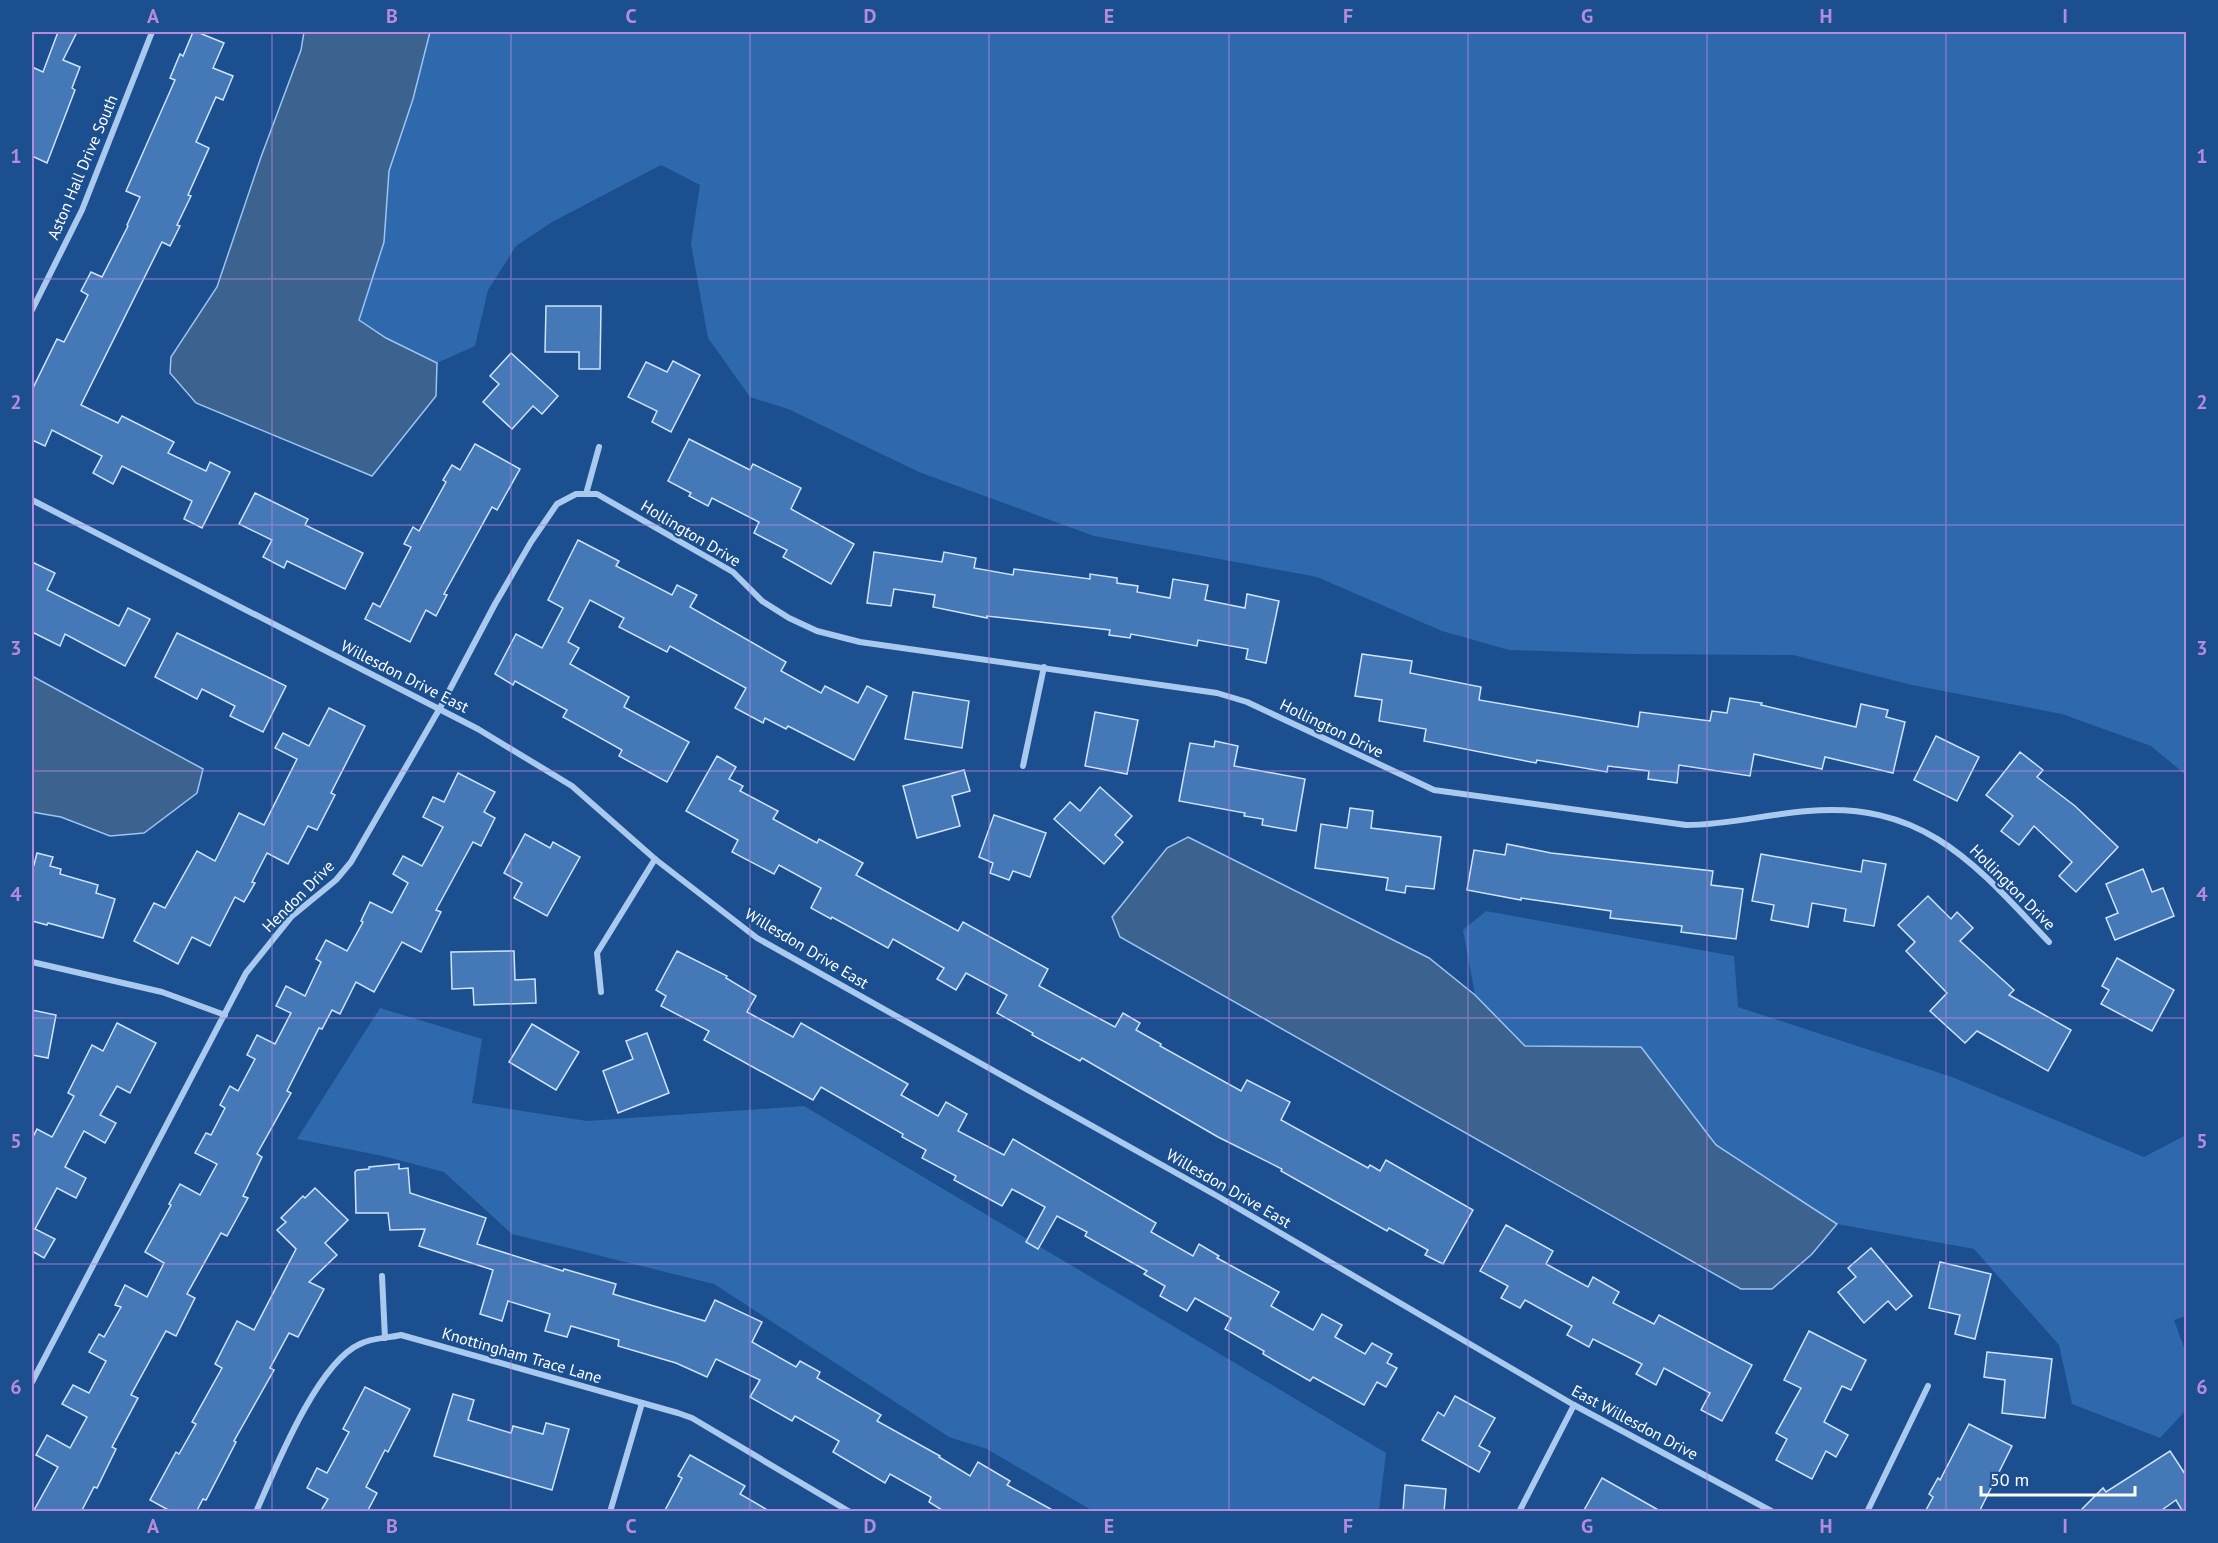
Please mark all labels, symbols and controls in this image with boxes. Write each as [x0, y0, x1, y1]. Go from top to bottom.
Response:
text: A [147, 3, 160, 29]
text: B [386, 3, 398, 29]
text: C [625, 3, 637, 29]
text: D [864, 3, 877, 29]
text: E [1104, 3, 1114, 29]
text: F [1343, 3, 1353, 29]
text: G [1581, 3, 1593, 29]
text: H [1819, 3, 1833, 29]
text: I [2062, 3, 2068, 29]
street label: Aston Hall Drive South [42, 92, 122, 242]
text: 1 [10, 143, 22, 169]
text: 1 [2196, 143, 2208, 169]
text: 2 [10, 389, 22, 415]
text: 2 [2196, 389, 2208, 415]
street label: Hollington Drive [637, 495, 745, 571]
text: 3 [10, 635, 22, 661]
street label: Willesdon Drive East [338, 635, 473, 717]
text: 3 [2196, 635, 2208, 661]
street label: Hollington Drive [1277, 694, 1387, 762]
street label: Hollington Drive [1966, 840, 2060, 934]
street label: Hendon Drive [258, 856, 338, 936]
text: 4 [10, 881, 22, 907]
text: 4 [2196, 881, 2208, 907]
street label: Willesdon Drive East [742, 903, 873, 993]
text: 5 [10, 1128, 22, 1154]
text: 5 [2196, 1128, 2208, 1154]
street label: Willesdon Drive East [1163, 1144, 1295, 1232]
street label: Knottingham Trace Lane [440, 1323, 604, 1387]
text: 6 [10, 1374, 22, 1400]
text: 6 [2196, 1374, 2208, 1400]
street label: East Willesdon Drive [1568, 1380, 1702, 1464]
scale bar [1981, 1459, 2136, 1497]
text: 50 m [1990, 1468, 2029, 1491]
text: A [147, 1513, 160, 1539]
text: B [386, 1513, 398, 1539]
text: C [625, 1513, 637, 1539]
text: D [864, 1513, 877, 1539]
text: E [1104, 1513, 1114, 1539]
text: F [1343, 1513, 1353, 1539]
text: G [1581, 1513, 1593, 1539]
text: H [1819, 1513, 1833, 1539]
text: I [2062, 1513, 2068, 1539]

